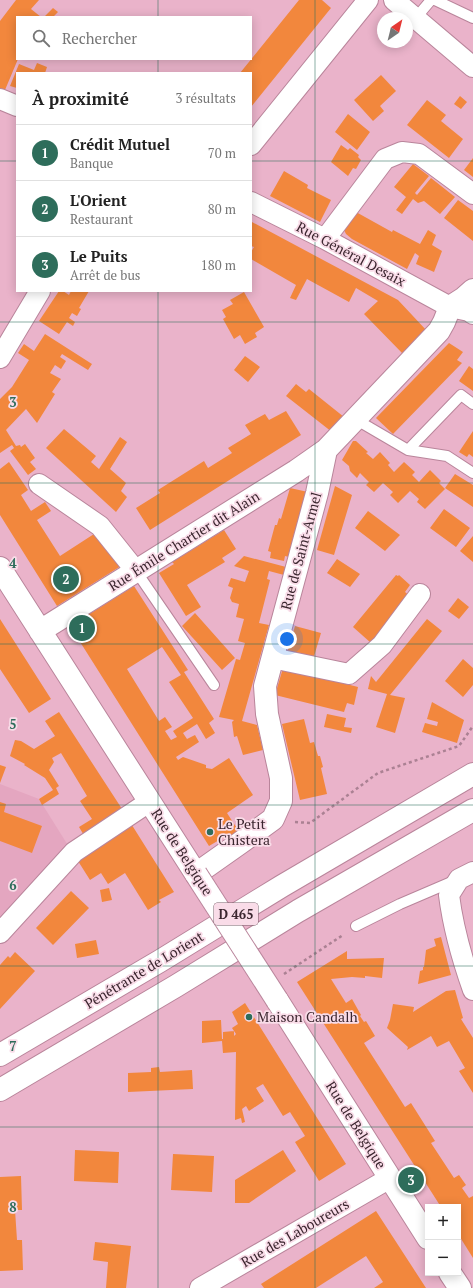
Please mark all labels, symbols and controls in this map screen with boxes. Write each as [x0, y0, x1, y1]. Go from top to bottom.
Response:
north arrow [377, 12, 413, 48]
search box [16, 16, 252, 60]
icon: search [30, 27, 52, 49]
text: Rechercher [62, 28, 137, 48]
text: À proximité [32, 87, 129, 110]
text: 3 résultats [176, 89, 236, 107]
text: Crédit Mutuel [70, 134, 170, 154]
text: 1 [41, 144, 49, 162]
text: 70 m [208, 144, 236, 162]
text: Banque [70, 154, 113, 172]
text: L'Orient [70, 190, 127, 210]
text: 2 [41, 200, 49, 218]
text: 80 m [208, 200, 236, 218]
text: Restaurant [70, 210, 133, 228]
street label: Rue Général Desaix [293, 217, 410, 291]
text: Le Puits [70, 246, 127, 266]
text: 3 [41, 256, 49, 274]
text: 180 m [201, 256, 236, 274]
text: Arrêt de bus [70, 266, 140, 284]
text: 3 [9, 393, 17, 411]
street label: Rue Émile Chartier dit Alain [104, 486, 264, 595]
street label: Rue de Saint-Armel [276, 490, 325, 612]
text: 4 [9, 554, 17, 572]
pin: 2 [53, 564, 79, 594]
pin: 1 [69, 613, 95, 643]
your location [277, 629, 297, 649]
text: 5 [9, 715, 17, 733]
street label: Rue de Belgique [147, 805, 218, 899]
place label: Le Petit Chistera [218, 814, 270, 849]
marker: Le Petit Chistera [205, 827, 215, 837]
text: 6 [9, 876, 17, 894]
road number: D 465 [214, 903, 258, 925]
street label: Pénétrante de Lorient [81, 926, 207, 1013]
place label: Maison Candalh [257, 1007, 358, 1026]
marker: Maison Candalh [244, 1012, 254, 1022]
text: 7 [9, 1037, 17, 1055]
street label: Rue de Belgique [322, 1077, 391, 1172]
pin: 3 [398, 1165, 424, 1195]
street label: Rue des Laboureurs [237, 1194, 352, 1271]
text: 8 [9, 1198, 17, 1216]
map controls [425, 1204, 461, 1276]
button: + [425, 1204, 461, 1240]
button: − [425, 1240, 461, 1276]

